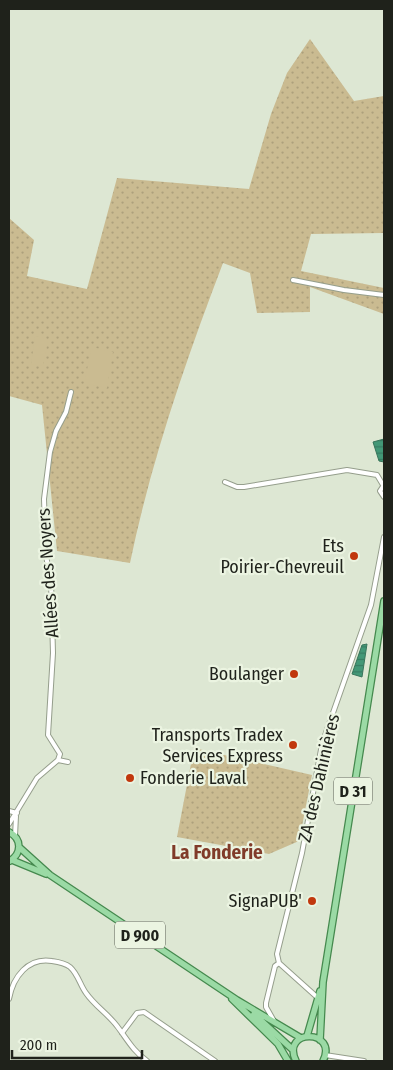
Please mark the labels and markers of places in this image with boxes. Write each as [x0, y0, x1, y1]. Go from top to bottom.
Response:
place label: Ets Poirier-Chevreuil [220, 535, 344, 578]
marker: Ets Poirier-Chevreuil [348, 550, 360, 562]
place label: Boulanger [209, 663, 285, 685]
marker: Boulanger [288, 668, 300, 680]
place label: Transports Tradex Services Express [152, 724, 283, 767]
marker: Transports Tradex Services Express [287, 739, 299, 751]
place label: Fonderie Laval [140, 767, 246, 789]
marker: Fonderie Laval [124, 772, 136, 784]
place label: SignaPUB' [228, 890, 302, 912]
marker: SignaPUB' [306, 895, 318, 907]

